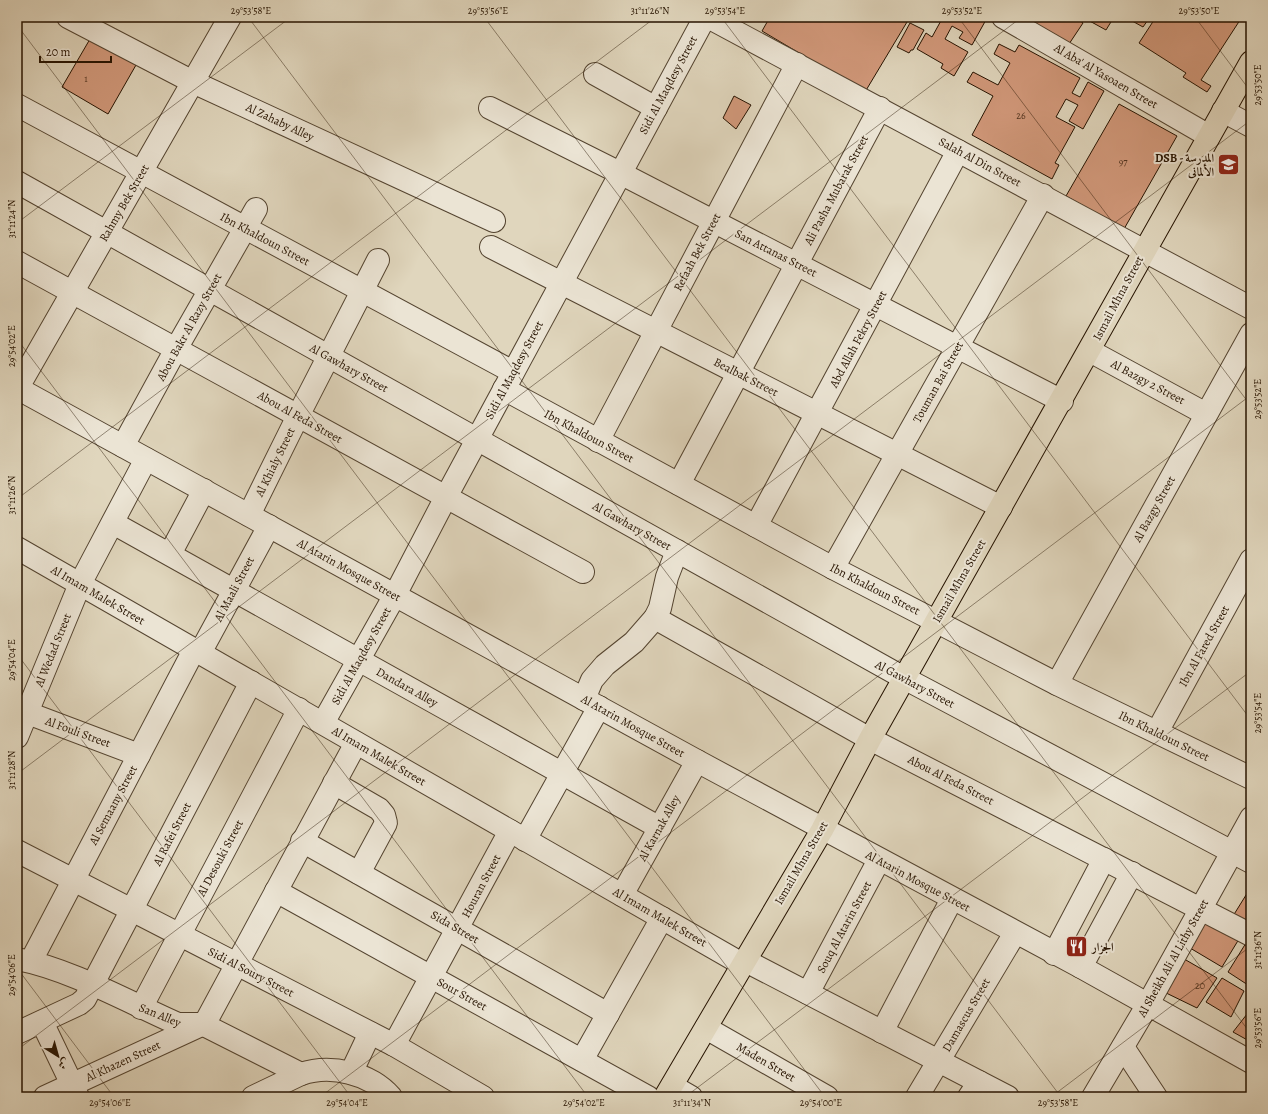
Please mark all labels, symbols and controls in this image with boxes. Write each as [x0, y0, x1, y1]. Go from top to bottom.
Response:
text: 29°53'58"E [231, 4, 271, 17]
text: 29°53'56"E [468, 4, 508, 17]
text: 31°11'26"N [631, 4, 669, 17]
text: 29°53'54"E [705, 4, 745, 17]
text: 29°53'52"E [942, 4, 982, 17]
text: 29°53'50"E [1178, 4, 1220, 17]
street label: Sidi Al Maqdesy Street [635, 33, 701, 137]
scale bar [40, 38, 111, 64]
street label: Al Aba' Al Yasoaen Street [1050, 39, 1161, 112]
text: 20 m [46, 44, 70, 60]
text: 29°53'50"E [1251, 64, 1264, 106]
house number: 1 [84, 72, 88, 85]
street label: Al Zahaby Alley [242, 99, 317, 145]
house number: 26 [1016, 109, 1026, 122]
street label: Ali Pasha Mubarak Street [800, 132, 872, 249]
street label: Salah Al Din Street [936, 133, 1024, 191]
place label: DSB - المدرسة الألمانى [1155, 150, 1214, 180]
school or university icon: DSB - المدرسة الألمانى [1216, 152, 1242, 178]
house number: 97 [1119, 155, 1128, 168]
street label: Rahmy Bek Street [95, 161, 153, 245]
text: 31°11'24"N [5, 200, 18, 238]
street label: Ibn Khaldoun Street [217, 209, 313, 269]
street label: Refaah Bek Street [670, 210, 724, 294]
street label: San Attanas Street [732, 225, 820, 281]
street label: Ismail Mhna Street [1089, 253, 1147, 343]
street label: Abou Bakr Al Razy Street [152, 270, 225, 385]
street label: Abd Allah Fekry Street [825, 288, 890, 391]
street label: Sidi Al Maqdesy Street [481, 318, 547, 422]
text: 29°54'02"E [5, 325, 18, 367]
street label: Touman Bai Street [909, 338, 967, 426]
street label: Al Gawhary Street [306, 339, 391, 396]
street label: Bealbak Street [711, 354, 781, 400]
street label: Al Bazgy 2 Street [1107, 355, 1188, 408]
text: 29°53'52"E [1251, 379, 1264, 419]
street label: Abou Al Feda Street [254, 387, 345, 447]
street label: Ibn Khaldoun Street [541, 406, 637, 466]
street label: Al Khialy Street [251, 425, 299, 500]
street label: Al Bazgy Street [1129, 473, 1179, 546]
text: 31°11'26"N [5, 476, 18, 514]
street label: Al Gawhary Street [589, 497, 674, 554]
street label: Al Atarin Mosque Street [293, 534, 404, 605]
street label: Ismail Mhna Street [929, 536, 989, 626]
street label: Al Maali Street [210, 554, 258, 625]
street label: Ibn Khaldoun Street [827, 559, 923, 619]
street label: Al Imam Malek Street [47, 561, 148, 628]
street label: Ibn Al Fared Street [1175, 602, 1233, 690]
street label: Sidi Al Maqdesy Street [327, 604, 395, 708]
street label: Al Wedad Street [31, 611, 75, 690]
text: 29°54'04"E [5, 639, 18, 681]
street label: Al Gawhary Street [872, 656, 958, 712]
street label: Dandara Alley [373, 663, 441, 711]
street label: Al Atarin Mosque Street [577, 690, 688, 761]
text: 29°53'54"E [1251, 693, 1264, 733]
street label: Ibn Khaldoun Street [1116, 707, 1212, 765]
street label: Al Fouli Street [42, 712, 113, 751]
street label: Al Imam Malek Street [328, 722, 429, 789]
text: 31°11'28"N [5, 751, 18, 789]
street label: Abou Al Feda Street [904, 751, 997, 809]
street label: Al Semaany Street [85, 762, 141, 849]
street label: Al Karnak Alley [634, 791, 684, 865]
street label: Al Rafei Street [149, 800, 195, 869]
street label: Al Desouki Street [193, 817, 247, 900]
street label: Ismail Mhna Street [771, 818, 831, 908]
street label: Al Atarin Mosque Street [862, 846, 973, 915]
street label: Houran Street [458, 851, 504, 921]
street label: Souq Al Atarin Street [813, 878, 875, 976]
street label: Al Imam Malek Street [609, 883, 710, 950]
street label: Al Sheikh Ali Al Lithy Street [1133, 896, 1212, 1021]
street label: Sida Street [428, 907, 482, 947]
text: 31°11'36"N [1251, 931, 1264, 969]
restaurant icon: الجزار [1064, 934, 1090, 960]
place label: الجزار [1090, 939, 1114, 955]
street label: Sidi Al Soury Street [205, 943, 297, 1001]
text: 29°54'06"E [5, 954, 18, 996]
street label: Sour Street [434, 974, 490, 1014]
street label: Damascus Street [938, 975, 994, 1055]
house number: 20 [1195, 979, 1205, 992]
street label: San Alley [137, 999, 184, 1031]
text: 29°53'56"E [1251, 1008, 1264, 1048]
north arrow [38, 1036, 78, 1076]
street label: Al Khazen Street [82, 1037, 163, 1086]
street label: Maden Street [733, 1039, 799, 1085]
text: ش [55, 1054, 73, 1073]
text: 29°54'06"E [89, 1096, 131, 1109]
text: 29°54'04"E [326, 1096, 368, 1109]
text: 29°54'02"E [563, 1096, 605, 1109]
text: 31°11'34"N [673, 1096, 711, 1109]
text: 29°54'00"E [800, 1096, 842, 1109]
text: 29°53'58"E [1038, 1096, 1078, 1109]

